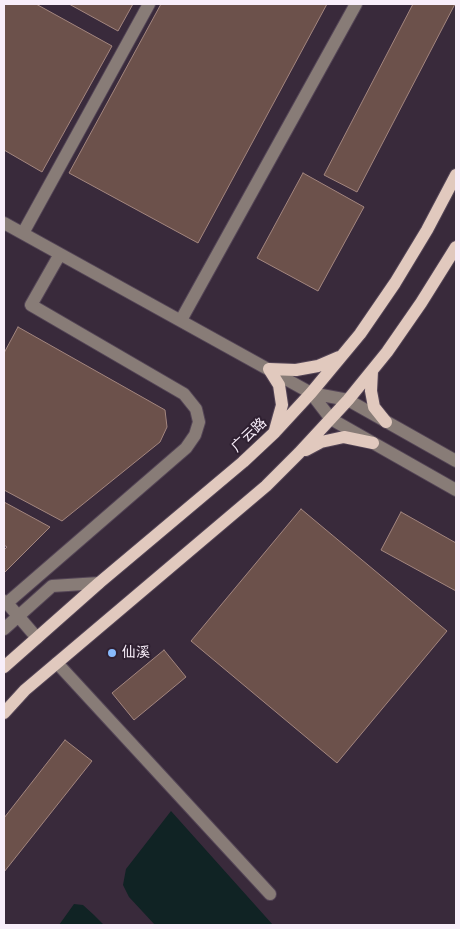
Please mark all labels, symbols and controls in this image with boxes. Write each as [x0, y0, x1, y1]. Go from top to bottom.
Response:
street label: 广云路 [228, 415, 270, 455]
place label: 仙溪 [122, 645, 150, 661]
marker: 仙溪 [106, 647, 118, 659]

